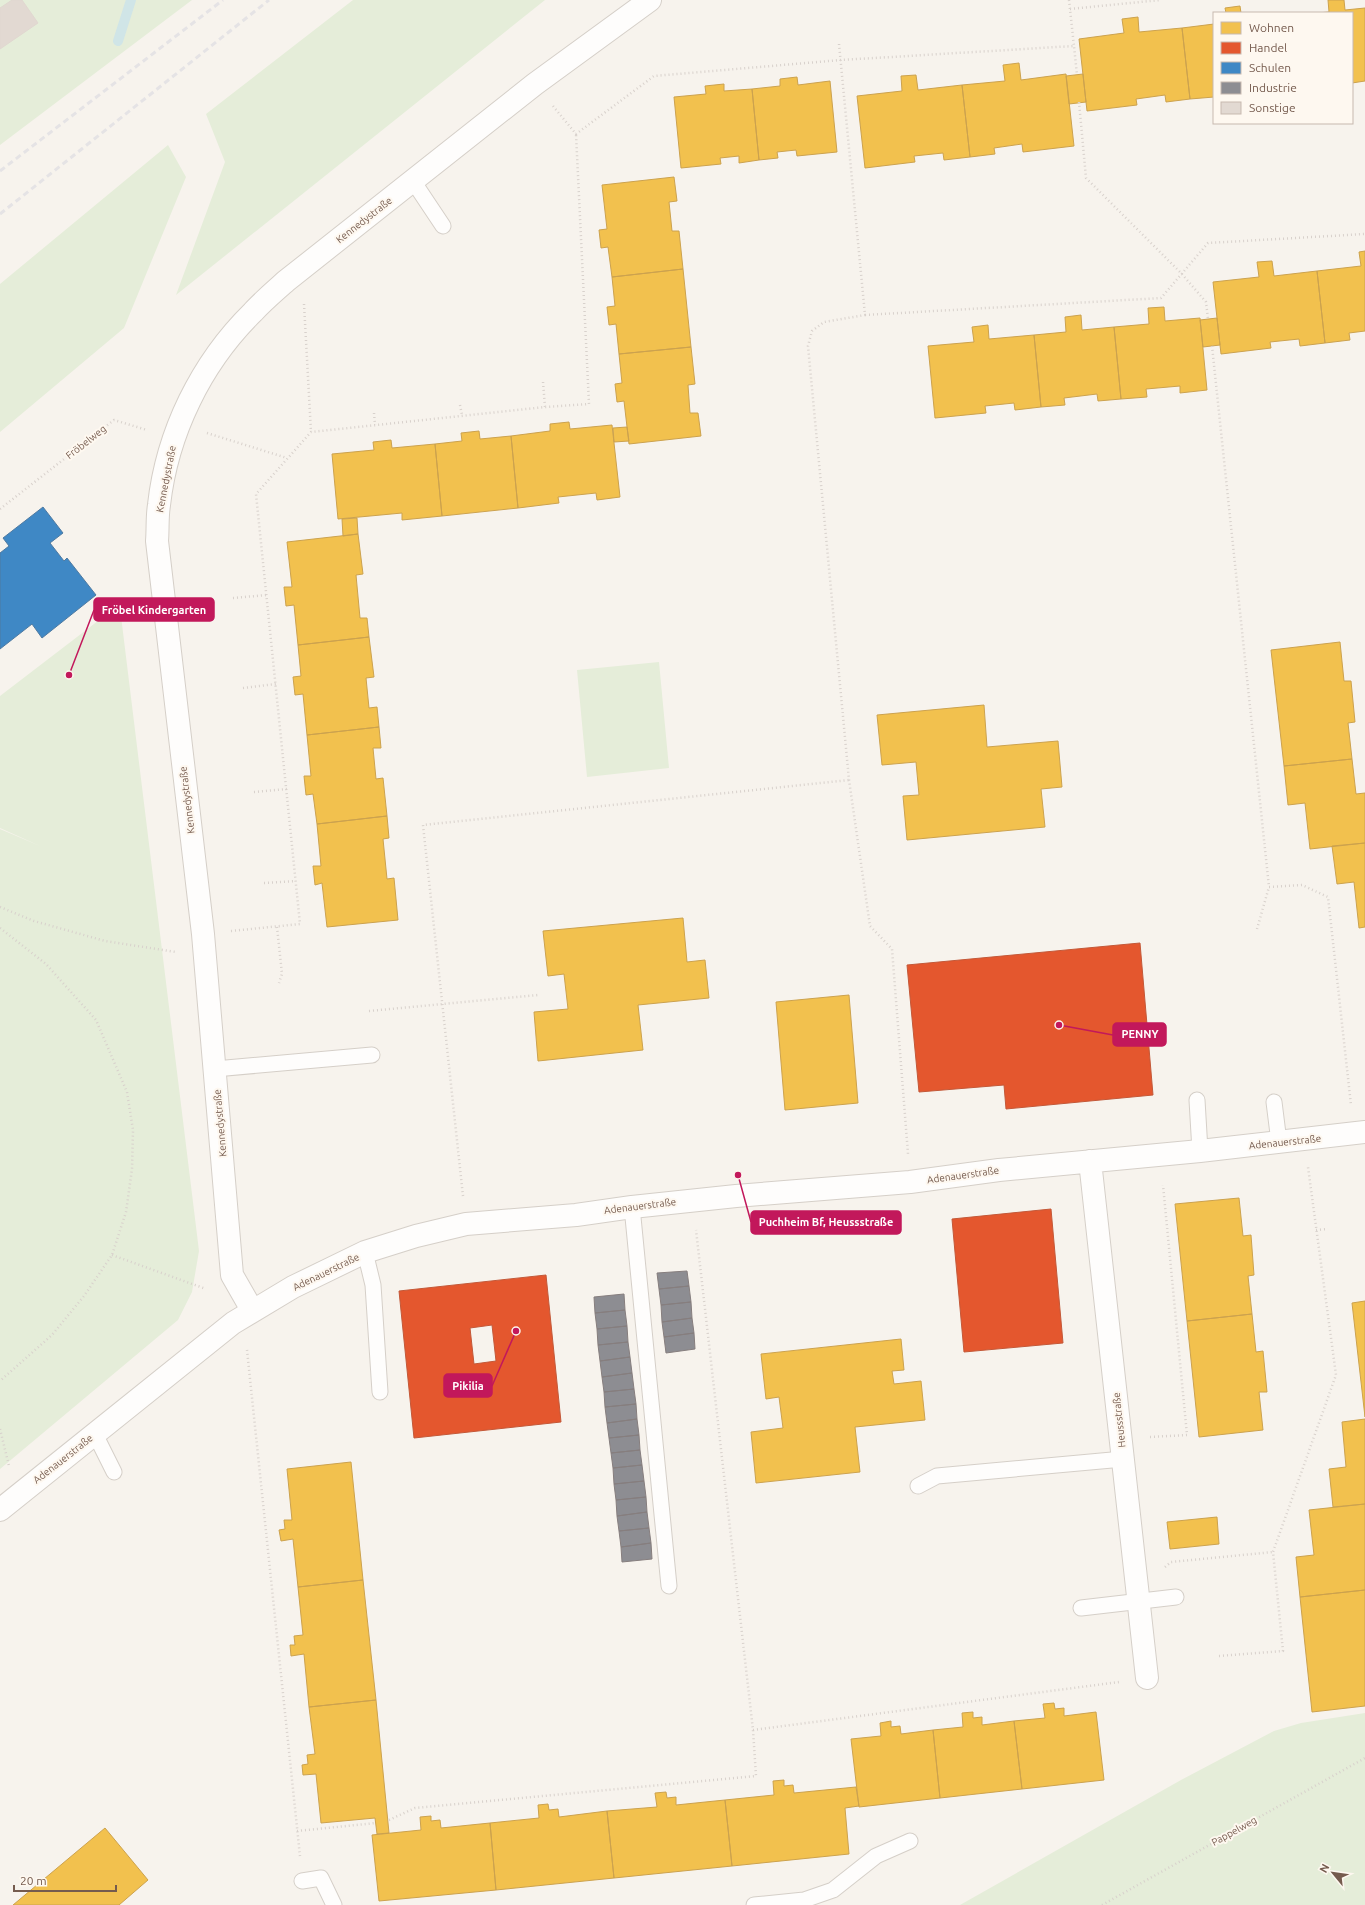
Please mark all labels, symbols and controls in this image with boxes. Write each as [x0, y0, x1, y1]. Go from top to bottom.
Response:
legend [1213, 12, 1353, 124]
text: Wohnen [1249, 21, 1294, 34]
text: Handel [1249, 41, 1287, 54]
text: Schulen [1249, 61, 1291, 74]
text: Industrie [1249, 81, 1297, 94]
text: Sonstige [1249, 101, 1296, 114]
street label: Kennedystraße [334, 195, 394, 245]
street label: Fröbelweg [64, 423, 108, 461]
street label: Kennedystraße [154, 445, 178, 513]
callout: Fröbel Kindergarten [94, 598, 214, 621]
text: Fröbel Kindergarten [102, 604, 206, 616]
street label: Kennedystraße [177, 766, 197, 834]
callout: PENNY [1113, 1023, 1166, 1046]
text: PENNY [1122, 1028, 1158, 1040]
street label: Kennedystraße [212, 1089, 228, 1157]
street label: Adenauerstraße [1248, 1133, 1322, 1151]
street label: Adenauerstraße [926, 1165, 1000, 1185]
street label: Adenauerstraße [603, 1196, 677, 1216]
callout: Puchheim Bf, Heussstraße [751, 1211, 901, 1234]
text: Puchheim Bf, Heussstraße [759, 1216, 893, 1228]
street label: Adenauerstraße [291, 1251, 361, 1293]
callout: Pikilia [444, 1374, 492, 1397]
text: Pikilia [452, 1380, 484, 1392]
street label: Heussstraße [1111, 1392, 1127, 1448]
street label: Adenauerstraße [31, 1432, 95, 1486]
street label: Pappelweg [1210, 1814, 1258, 1848]
north arrow [1313, 1853, 1353, 1893]
text: N [1317, 1862, 1331, 1875]
scale bar [14, 1867, 116, 1893]
text: 20 m [20, 1874, 47, 1887]

